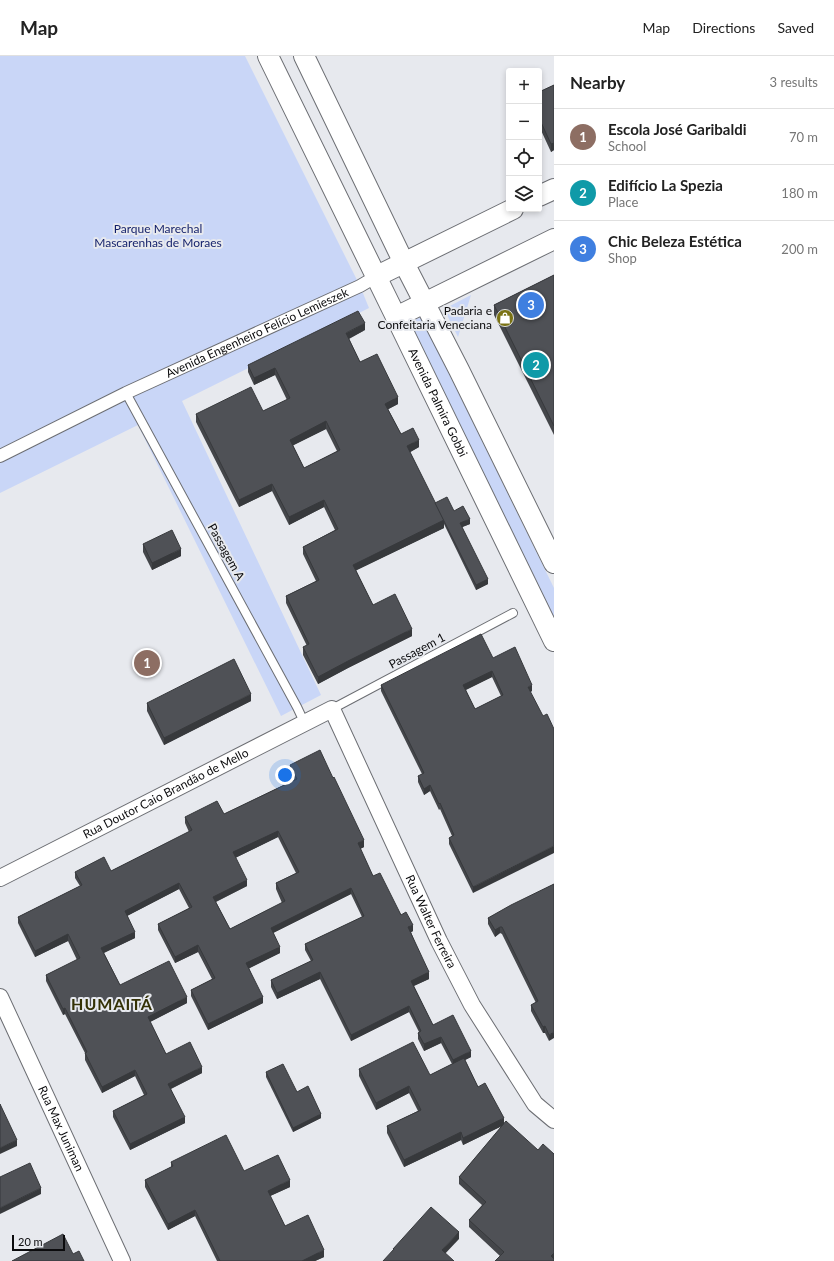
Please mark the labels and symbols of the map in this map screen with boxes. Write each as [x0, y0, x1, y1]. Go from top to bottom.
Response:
park label: Parque Marechal Mascarenhas de Moraes [94, 221, 222, 250]
street label: Avenida Engenheiro Felício Lemieszek [163, 284, 351, 381]
pin: 3 [518, 290, 544, 320]
place label: Padaria e Confeitaria Veneciana [378, 303, 492, 332]
shop icon: Padaria e Confeitaria Veneciana [495, 308, 515, 328]
street label: Avenida Palmira Gobbi [405, 346, 471, 459]
pin: 2 [523, 350, 549, 380]
street label: Passagem A [205, 521, 249, 583]
street label: Passagem 1 [386, 629, 448, 672]
pin: 1 [134, 648, 160, 678]
street label: Rua Doutor Caio Brandão de Mello [80, 745, 251, 842]
your location [275, 765, 295, 785]
street label: Rua Walter Ferreira [403, 872, 460, 971]
district label: HUMAITÁ [71, 994, 153, 1013]
street label: Rua Max Juniman [35, 1083, 87, 1174]
scale bar [12, 1233, 65, 1252]

